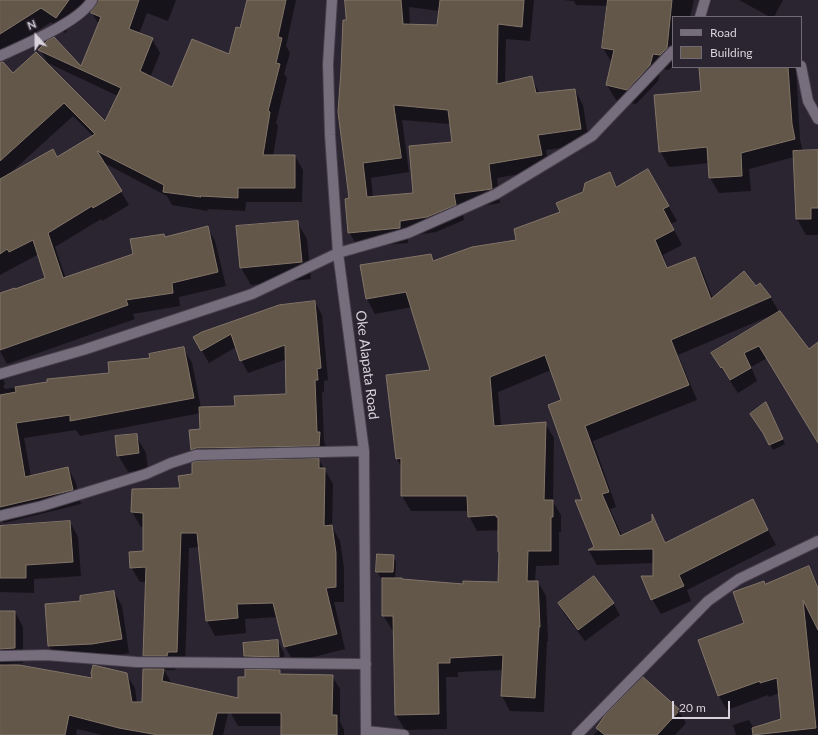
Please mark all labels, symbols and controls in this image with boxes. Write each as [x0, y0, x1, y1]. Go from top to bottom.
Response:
north arrow [16, 16, 56, 56]
legend [672, 16, 802, 68]
text: N [25, 17, 38, 32]
text: Road [710, 25, 737, 40]
text: Building [710, 45, 753, 60]
street label: Oke Alapata Road [352, 309, 382, 421]
scale bar [674, 693, 732, 719]
text: 20 m [679, 700, 706, 715]

